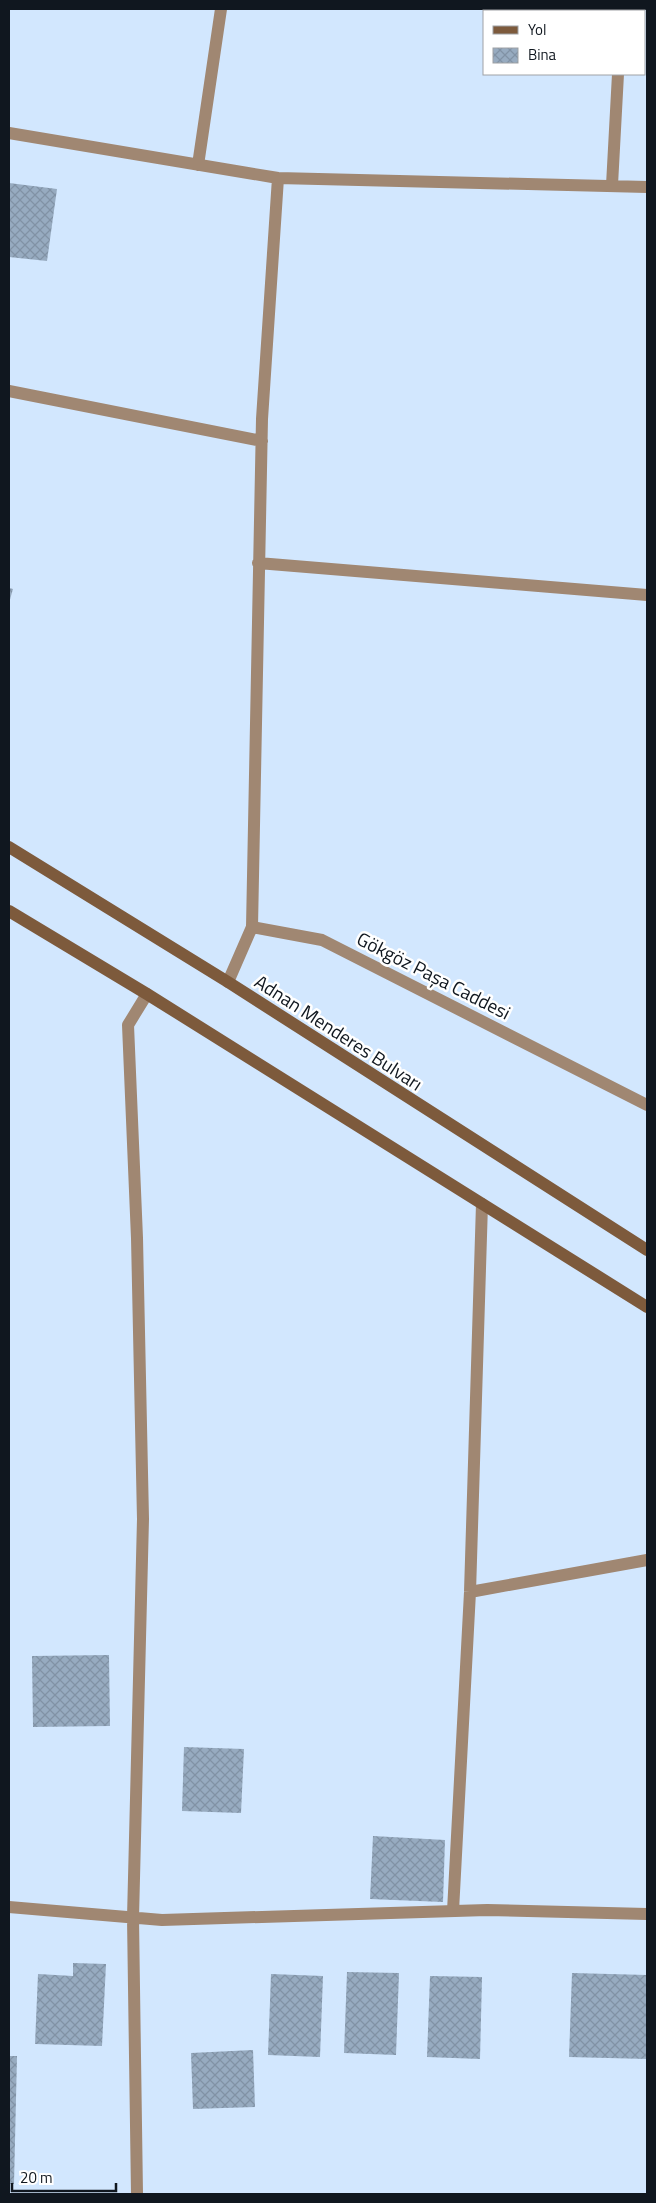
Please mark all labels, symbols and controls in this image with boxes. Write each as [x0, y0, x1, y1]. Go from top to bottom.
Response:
legend [483, 10, 646, 75]
text: Yol [528, 18, 546, 41]
text: Bina [528, 43, 557, 66]
street label: Gökgöz Paşa Caddesi [352, 924, 516, 1026]
street label: Adnan Menderes Bulvarı [249, 967, 429, 1097]
scale bar [12, 2160, 116, 2192]
text: 20 m [20, 2166, 53, 2189]

